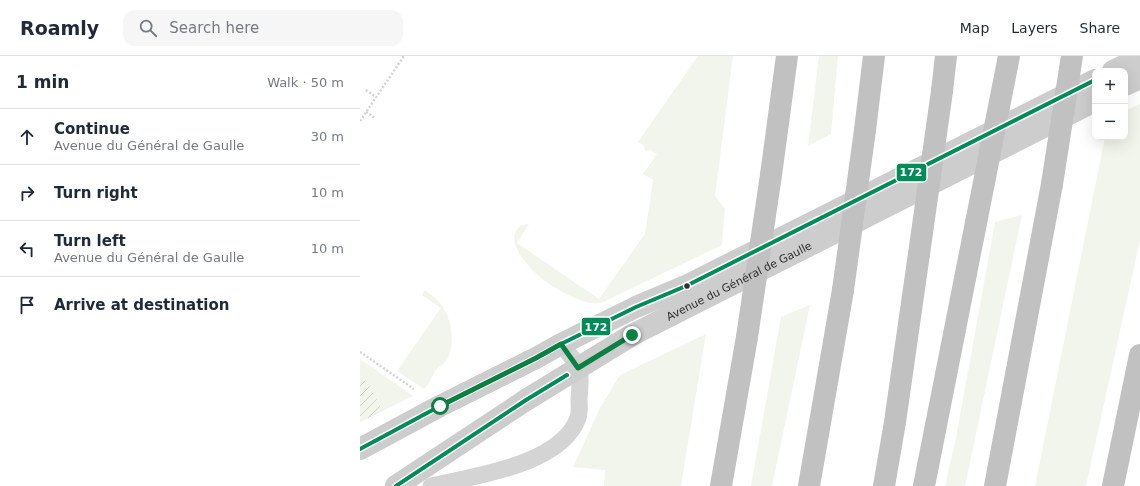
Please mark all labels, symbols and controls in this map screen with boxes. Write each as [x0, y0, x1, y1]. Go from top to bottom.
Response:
search box [123, 10, 403, 46]
text: Roamly [20, 17, 99, 39]
icon: search [137, 17, 159, 39]
text: Search here [169, 19, 259, 37]
text: Map [960, 20, 989, 36]
text: Layers [1011, 20, 1058, 36]
text: Share [1080, 20, 1120, 36]
map controls [1092, 68, 1128, 140]
button: + [1092, 68, 1128, 104]
text: 1 min [16, 72, 69, 92]
text: Walk · 50 m [267, 75, 344, 90]
button: − [1092, 104, 1128, 140]
text: Continue [54, 120, 130, 138]
icon: ahead [16, 126, 38, 148]
text: 30 m [311, 129, 344, 144]
text: Avenue du Général de Gaulle [54, 138, 244, 153]
line badge: 172 [896, 163, 927, 182]
text: 172 [900, 166, 922, 179]
icon: right [16, 182, 38, 204]
text: Turn right [54, 184, 138, 202]
text: 10 m [311, 185, 344, 200]
text: Turn left [54, 232, 126, 250]
icon: left [16, 238, 38, 260]
street label: Avenue du Général de Gaulle [664, 239, 814, 324]
text: 10 m [311, 241, 344, 256]
text: Avenue du Général de Gaulle [54, 250, 244, 265]
unlabelled marker [682, 281, 692, 291]
icon: arrive [16, 294, 38, 316]
text: Arrive at destination [54, 296, 229, 314]
line badge: 172 [581, 317, 611, 336]
text: 172 [585, 321, 607, 334]
route end [623, 326, 641, 344]
route start [431, 397, 449, 415]

